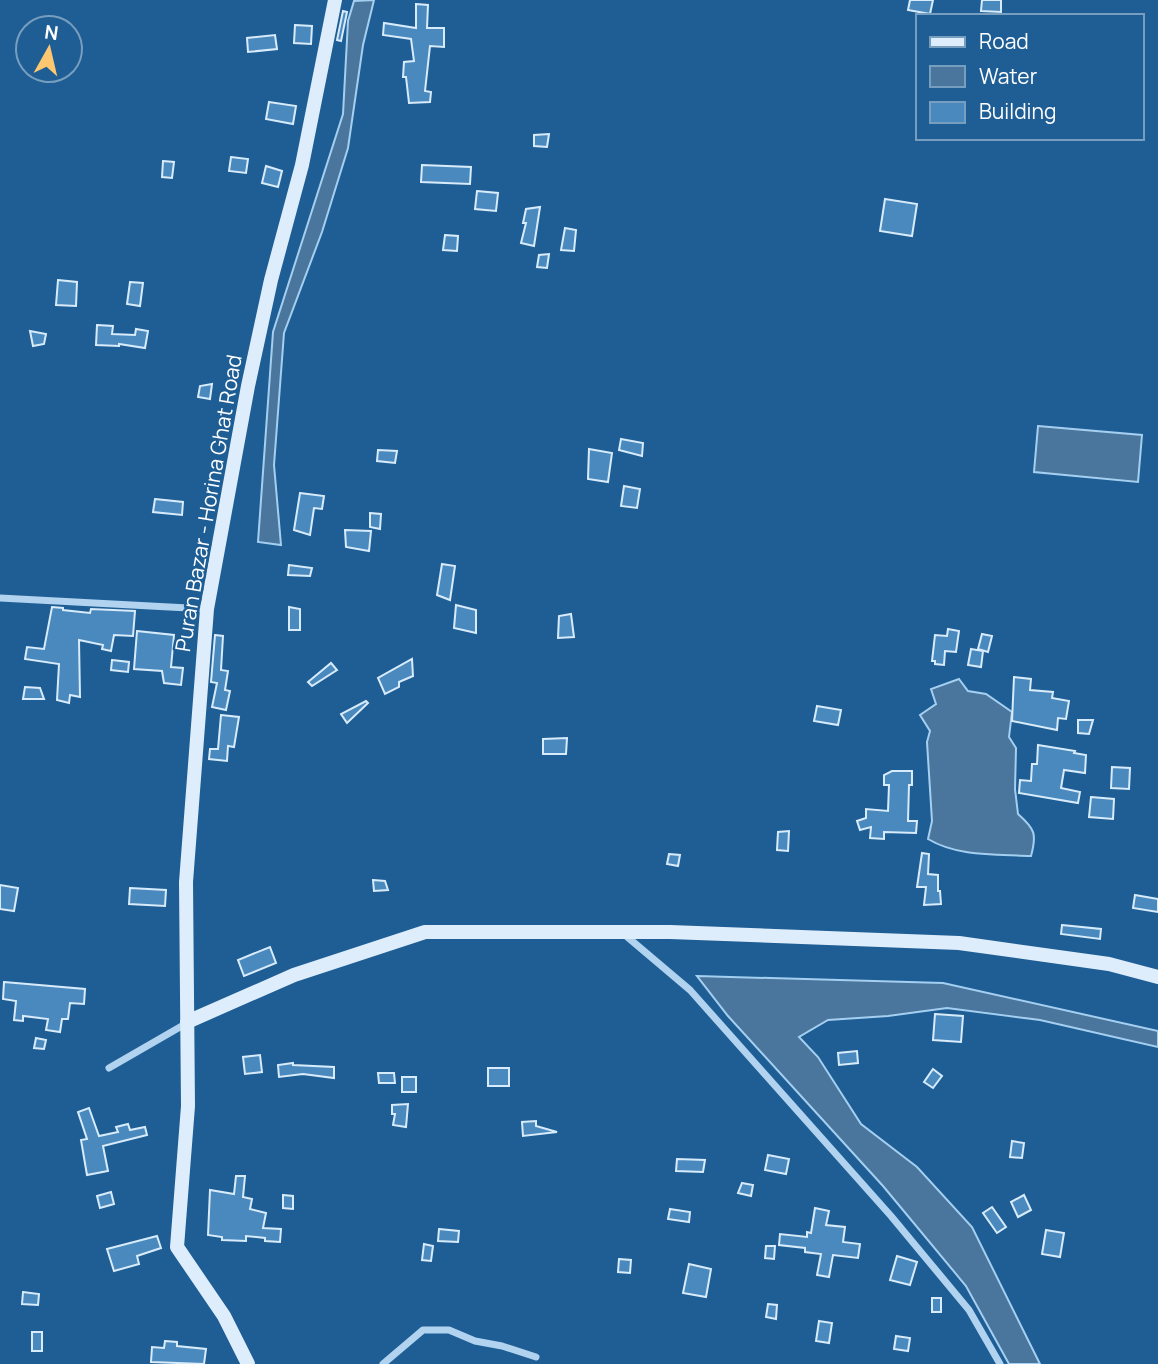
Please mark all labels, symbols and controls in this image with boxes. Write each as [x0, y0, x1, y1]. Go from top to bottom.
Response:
north arrow [14, 14, 84, 84]
legend [916, 14, 1144, 140]
text: N [43, 18, 60, 46]
text: Road [979, 27, 1029, 55]
text: Water [979, 62, 1038, 90]
text: Building [979, 97, 1056, 125]
street label: Puran Bazar - Horina Ghat Road [168, 352, 248, 654]

